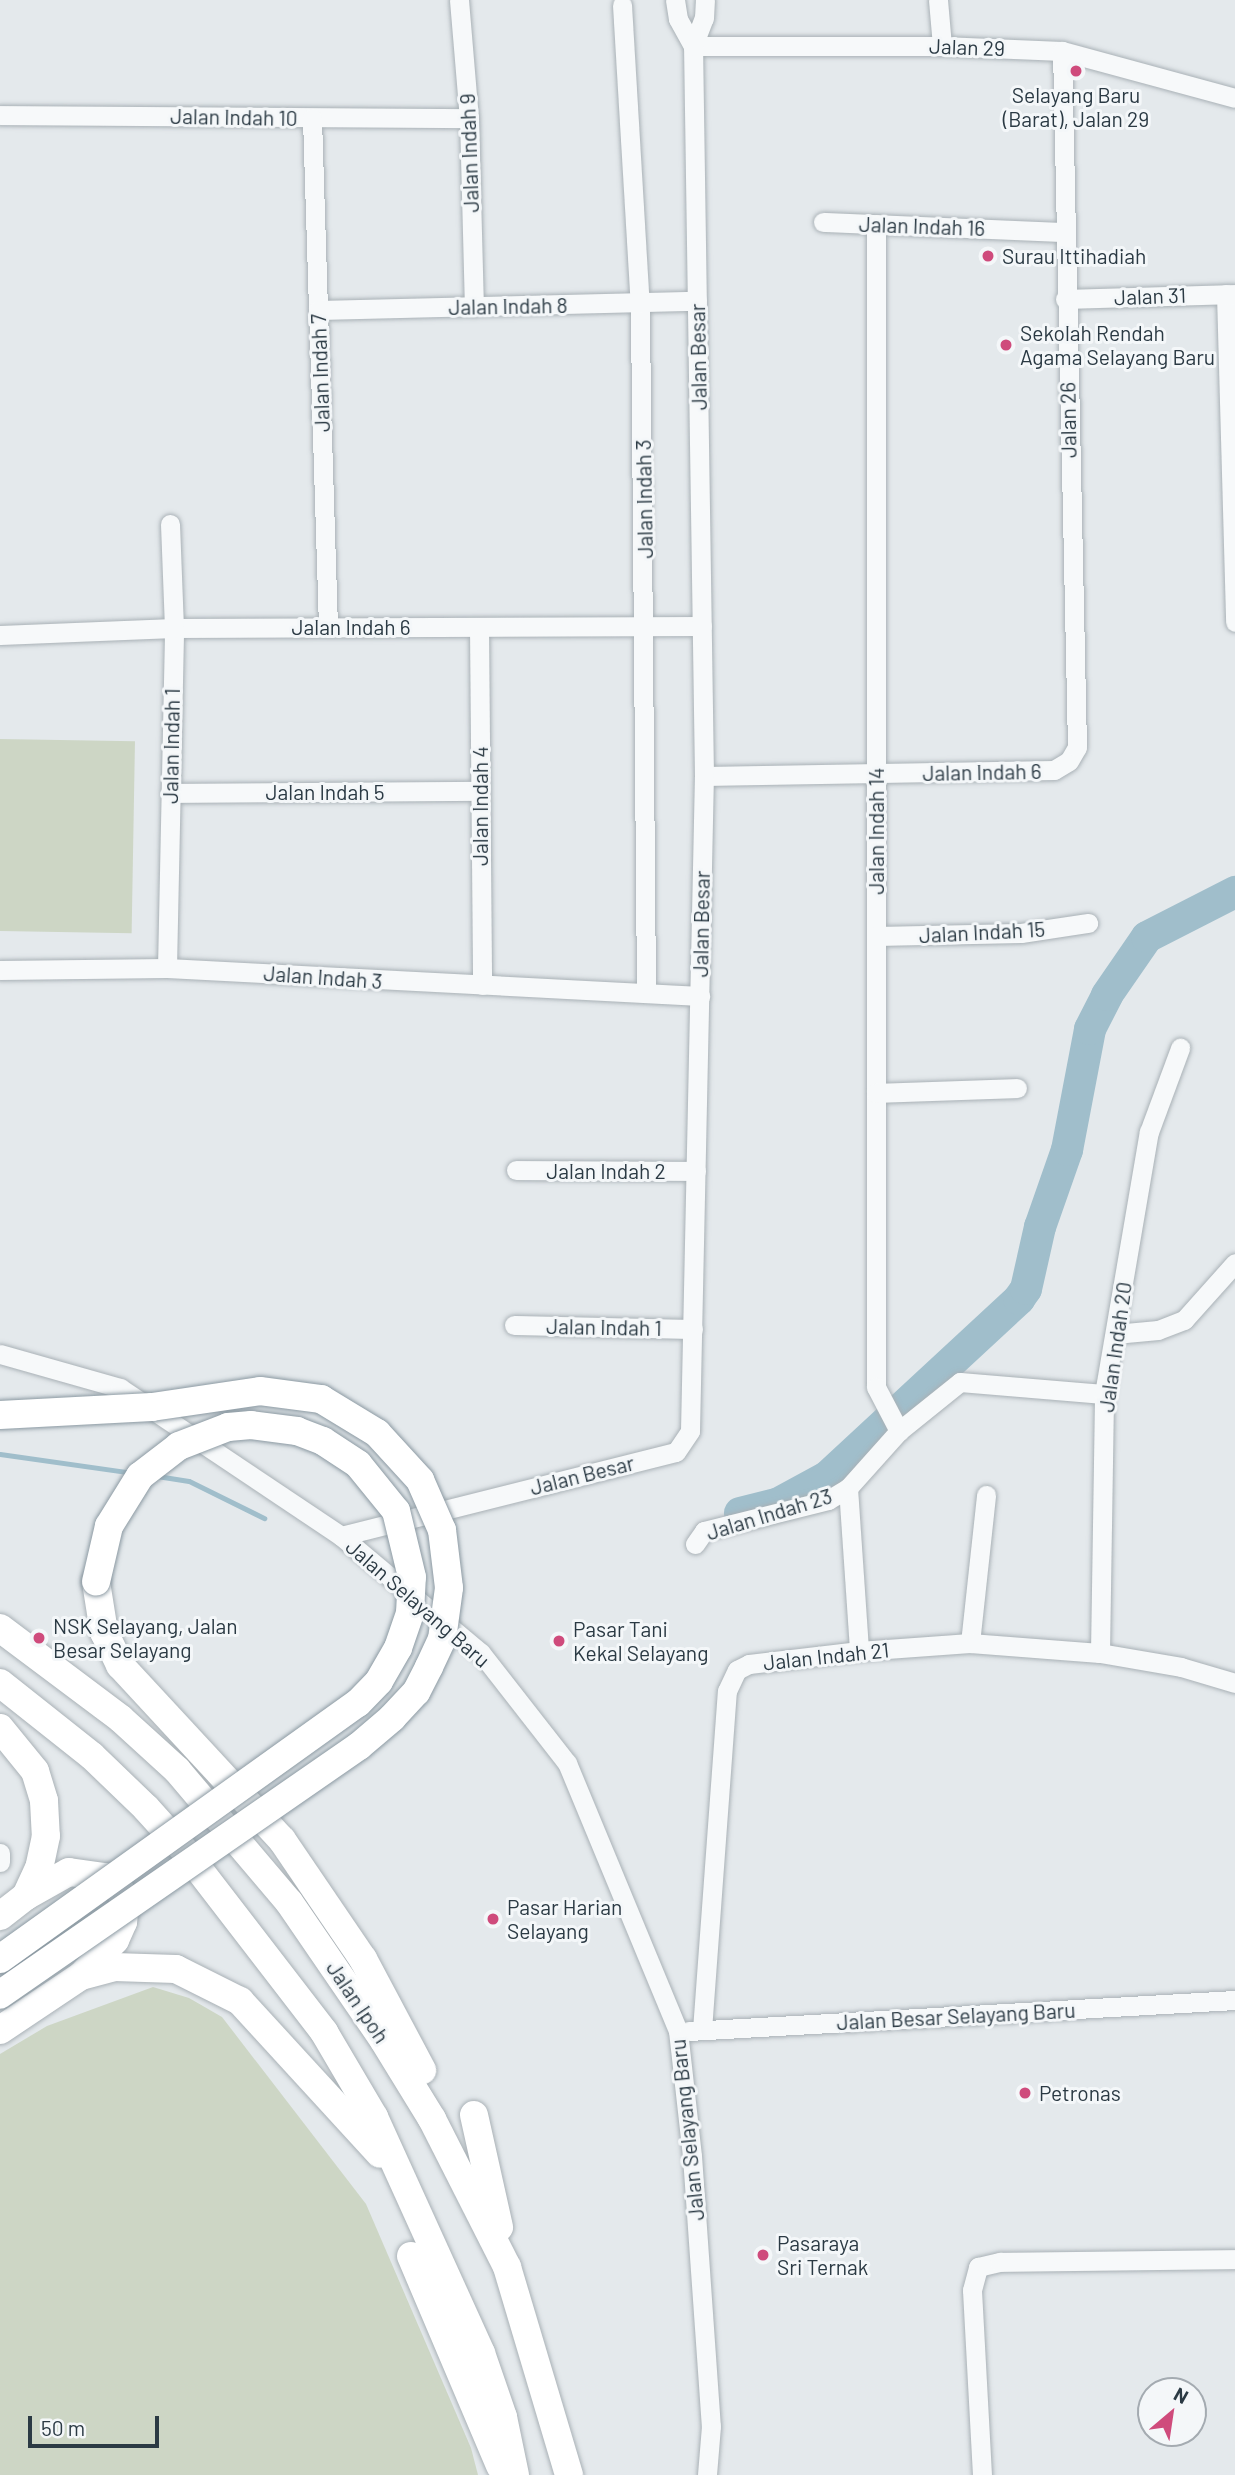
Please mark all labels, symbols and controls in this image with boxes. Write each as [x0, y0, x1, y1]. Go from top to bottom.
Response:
street label: Jalan 29 [929, 33, 1005, 61]
marker: Selayang Baru (Barat), Jalan 29 [1068, 63, 1084, 79]
place label: Selayang Baru (Barat), Jalan 29 [1003, 82, 1149, 132]
street label: Jalan Indah 9 [454, 93, 484, 213]
street label: Jalan Indah 10 [170, 103, 298, 131]
street label: Jalan Indah 16 [858, 211, 986, 241]
place label: Surau Ittihadiah [1002, 243, 1146, 269]
marker: Surau Ittihadiah [980, 248, 996, 264]
street label: Jalan 31 [1114, 282, 1186, 310]
street label: Jalan Indah 8 [448, 292, 568, 320]
street label: Jalan Besar [684, 304, 712, 410]
street label: Jalan Indah 7 [305, 314, 335, 432]
place label: Sekolah Rendah Agama Selayang Baru [1020, 320, 1215, 370]
marker: Sekolah Rendah Agama Selayang Baru [998, 337, 1014, 353]
street label: Jalan 26 [1055, 382, 1081, 458]
street label: Jalan Indah 3 [630, 439, 658, 559]
street label: Jalan Indah 6 [291, 614, 411, 640]
street label: Jalan Indah 1 [157, 688, 185, 804]
street label: Jalan Indah 4 [467, 746, 493, 866]
street label: Jalan Indah 6 [922, 758, 1042, 786]
street label: Jalan Indah 14 [863, 767, 889, 895]
street label: Jalan Indah 5 [265, 779, 385, 805]
street label: Jalan Besar [687, 871, 715, 977]
street label: Jalan Indah 15 [918, 916, 1046, 948]
street label: Jalan Indah 3 [263, 960, 383, 994]
street label: Jalan Indah 2 [546, 1158, 666, 1184]
street label: Jalan Indah 20 [1093, 1280, 1137, 1414]
street label: Jalan Indah 1 [546, 1313, 662, 1341]
street label: Jalan Besar [527, 1450, 637, 1500]
street label: Jalan Indah 23 [703, 1483, 835, 1545]
street label: Jalan Selayang Baru [341, 1534, 495, 1672]
place label: NSK Selayang, Jalan Besar Selayang [53, 1613, 238, 1663]
place label: Pasar Tani Kekal Selayang [573, 1616, 708, 1666]
marker: NSK Selayang, Jalan Besar Selayang [31, 1630, 47, 1646]
marker: Pasar Tani Kekal Selayang [551, 1633, 567, 1649]
street label: Jalan Indah 21 [762, 1637, 890, 1675]
place label: Pasar Harian Selayang [507, 1894, 622, 1944]
marker: Pasar Harian Selayang [485, 1911, 501, 1927]
street label: Jalan Ipoh [321, 1956, 395, 2048]
street label: Jalan Besar Selayang Baru [836, 1997, 1076, 2035]
street label: Jalan Selayang Baru [665, 2038, 709, 2222]
place label: Petronas [1039, 2080, 1121, 2106]
marker: Petronas [1017, 2085, 1033, 2101]
place label: Pasaraya Sri Ternak [777, 2230, 868, 2280]
marker: Pasaraya Sri Ternak [755, 2247, 771, 2263]
north arrow [1137, 2377, 1207, 2447]
text: N [1170, 2382, 1193, 2408]
scale bar [32, 2402, 163, 2446]
text: 50 m [41, 2415, 85, 2440]

